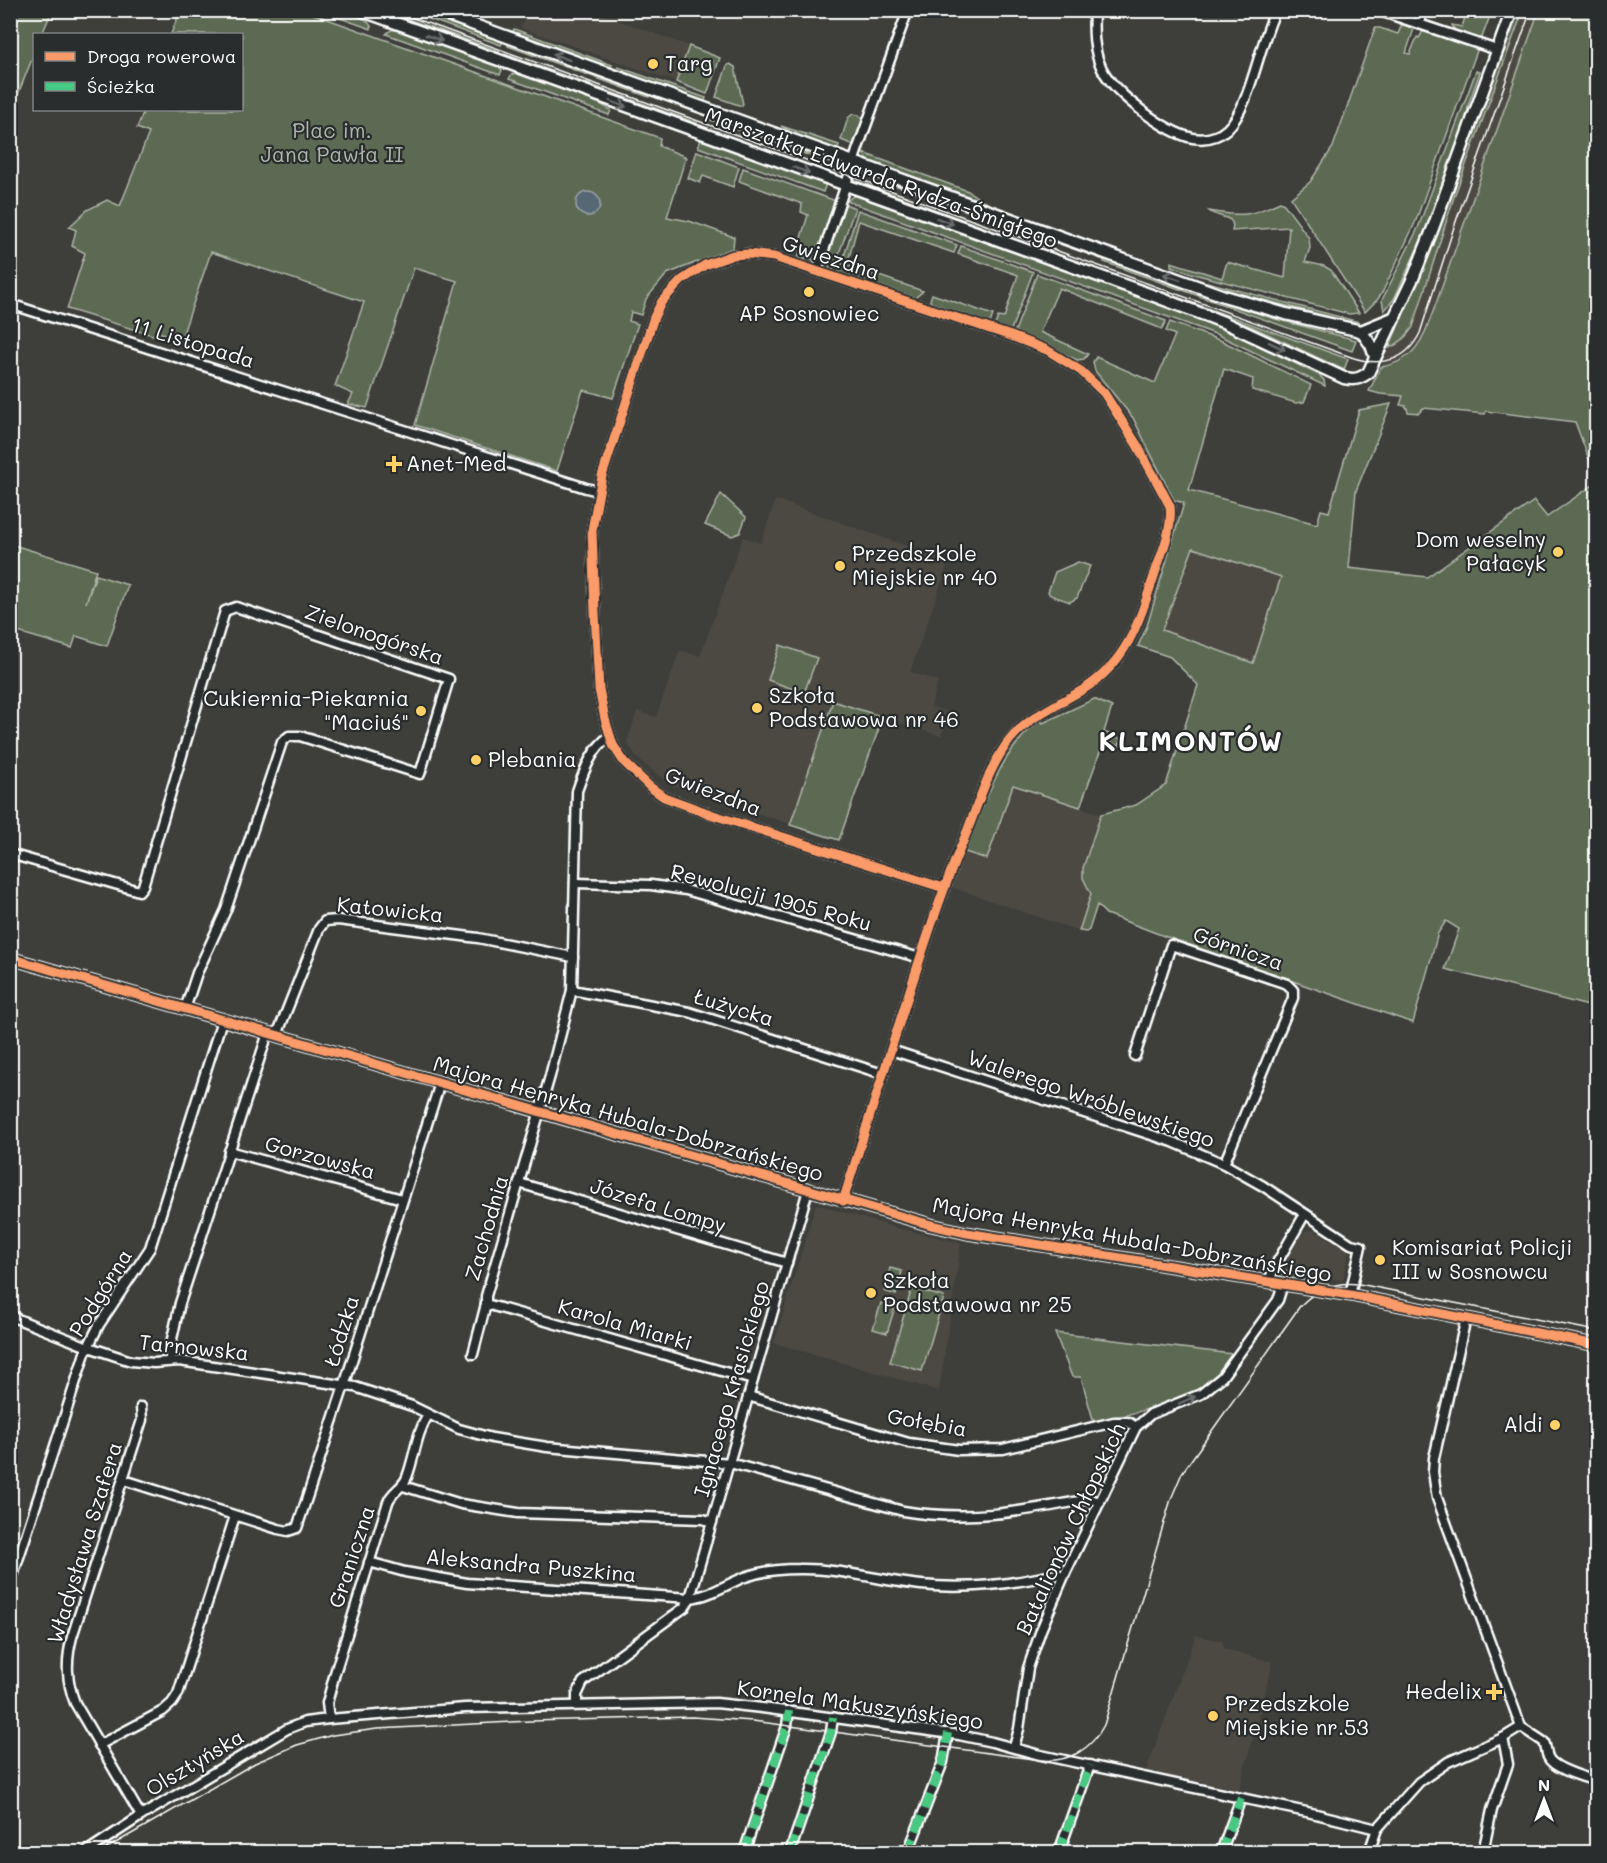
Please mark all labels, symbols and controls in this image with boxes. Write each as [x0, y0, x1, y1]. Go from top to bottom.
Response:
legend [33, 33, 243, 111]
one-way arrow [425, 33, 443, 44]
text: Droga rowerowa [87, 44, 236, 68]
place label: Targ [665, 49, 713, 76]
one-way arrow [552, 50, 571, 61]
marker: Targ [646, 57, 660, 71]
text: Ścieżka [87, 74, 155, 98]
one-way arrow [608, 99, 627, 110]
street label: Marszałka Edwarda Rydza-Śmigłego [701, 100, 1062, 253]
park label: Plac im. Jana Pawła II [261, 116, 404, 167]
one-way arrow [791, 166, 810, 177]
one-way arrow [935, 217, 954, 228]
street label: Gwiezdna [779, 228, 884, 285]
one-way arrow [1163, 271, 1182, 282]
marker: AP Sosnowiec [802, 285, 816, 299]
place label: AP Sosnowiec [739, 299, 879, 326]
street label: 11 Listopada [129, 310, 258, 373]
one-way arrow [1267, 341, 1285, 353]
place label: Anet-Med [406, 449, 506, 476]
marker: Anet-Med [387, 457, 401, 471]
place label: Dom weselny Pałacyk [1415, 525, 1546, 576]
place label: Przedszkole Miejskie nr 40 [852, 539, 997, 590]
marker: Dom weselny Pałacyk [1551, 545, 1565, 559]
marker: Przedszkole Miejskie nr 40 [833, 559, 847, 573]
street label: Zielonogórska [302, 597, 447, 670]
place label: Szkoła Podstawowa nr 46 [769, 681, 959, 732]
place label: Cukiernia-Piekarnia "Maciuś" [203, 684, 409, 735]
marker: Szkoła Podstawowa nr 46 [750, 701, 764, 715]
marker: Cukiernia-Piekarnia "Maciuś" [414, 704, 428, 718]
district label: KLIMONTÓW [1099, 723, 1283, 758]
place label: Plebania [488, 745, 577, 772]
marker: Plebania [469, 753, 483, 767]
street label: Gwiezdna [662, 760, 766, 821]
street label: Rewolucji 1905 Roku [668, 857, 875, 936]
street label: Katowicka [336, 889, 445, 928]
street label: Górnicza [1190, 920, 1287, 976]
street label: Łużycka [691, 982, 777, 1031]
street label: Walerego Wróblewskiego [964, 1043, 1219, 1153]
street label: Majora Henryka Hubala-Dobrzańskiego [430, 1049, 827, 1186]
street label: Gorzowska [262, 1129, 379, 1184]
street label: Józefa Lompy [587, 1171, 730, 1238]
street label: Zachodnia [458, 1172, 513, 1283]
street label: Majora Henryka Hubala-Dobrzańskiego [931, 1190, 1334, 1287]
place label: Komisariat Policji III w Sosnowcu [1392, 1233, 1572, 1284]
street label: Podgórna [62, 1243, 137, 1341]
marker: Komisariat Policji III w Sosnowcu [1373, 1253, 1387, 1267]
place label: Szkoła Podstawowa nr 25 [883, 1266, 1072, 1317]
street label: Ignacego Krasickiego [687, 1278, 774, 1500]
marker: Szkoła Podstawowa nr 25 [864, 1286, 878, 1300]
street label: Łódzka [317, 1292, 364, 1369]
street label: Karola Miarki [555, 1292, 696, 1356]
street label: Tarnowska [138, 1327, 250, 1366]
one-way arrow [1178, 1394, 1196, 1405]
street label: Gołębia [885, 1401, 969, 1442]
place label: Aldi [1503, 1410, 1543, 1437]
street label: Batalionów Chłopskich [1009, 1418, 1131, 1639]
marker: Aldi [1548, 1418, 1562, 1432]
street label: Władysława Szafera [40, 1438, 127, 1647]
street label: Graniczna [321, 1502, 380, 1611]
street label: Aleksandra Puszkina [425, 1542, 637, 1587]
street label: Kornela Makuszyńskiego [736, 1673, 985, 1734]
place label: Hedelix [1405, 1677, 1482, 1704]
marker: Hedelix [1487, 1685, 1501, 1699]
place label: Przedszkole Miejskie nr.53 [1225, 1689, 1369, 1740]
marker: Przedszkole Miejskie nr.53 [1206, 1709, 1220, 1723]
street label: Olsztyńska [140, 1722, 248, 1802]
north arrow [1514, 1770, 1574, 1830]
text: N [1538, 1774, 1550, 1795]

